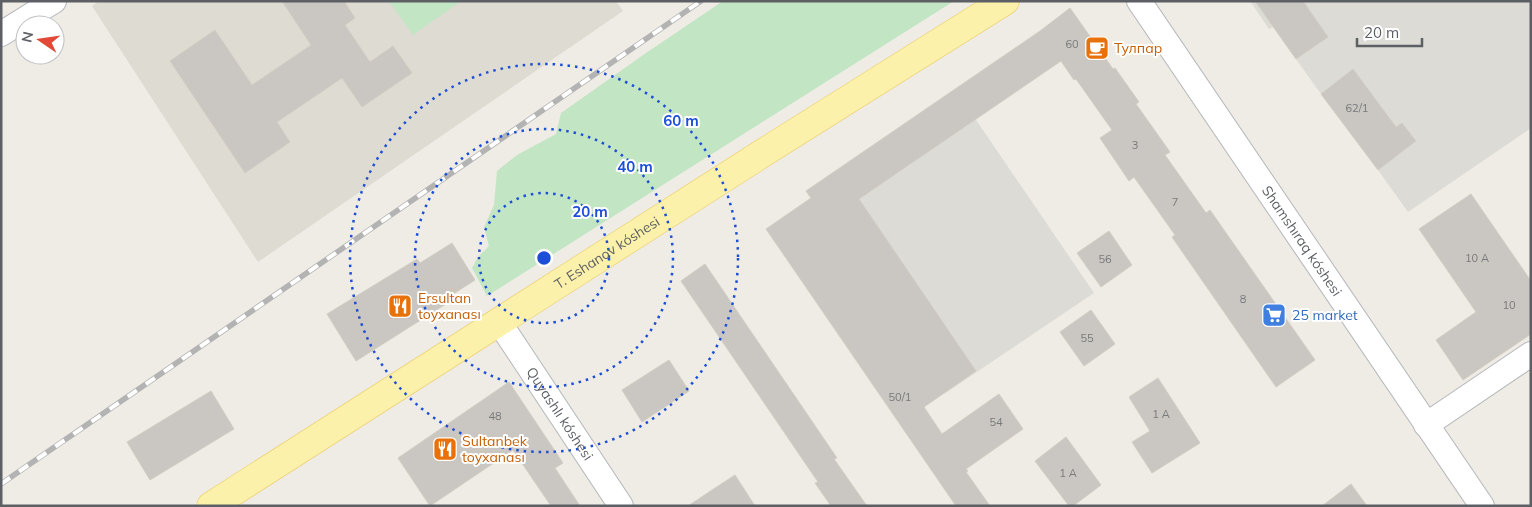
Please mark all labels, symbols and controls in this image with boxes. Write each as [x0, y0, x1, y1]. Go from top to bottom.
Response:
north arrow [15, 15, 65, 65]
scale bar [1357, 15, 1422, 47]
text: 20 m [1364, 23, 1399, 42]
text: N [17, 30, 37, 44]
cafe icon: Тулпар [1084, 35, 1110, 61]
house number: 60 [1065, 37, 1079, 51]
place label: Тулпар [1114, 39, 1162, 57]
house number: 62/1 [1346, 101, 1368, 115]
text: 60 m [663, 111, 699, 130]
house number: 3 [1132, 138, 1138, 152]
text: 40 m [617, 157, 653, 176]
street label: Shamshıraq kóshesi [1258, 182, 1346, 300]
house number: 7 [1172, 195, 1178, 209]
text: 20 m [572, 202, 608, 221]
street label: T. Eshanov kóshesi [551, 212, 663, 293]
centre of rings [535, 249, 553, 267]
house number: 10 А [1465, 251, 1489, 265]
house number: 56 [1098, 252, 1112, 266]
place label: Ersultan toyxanası [418, 289, 481, 323]
house number: 8 [1240, 292, 1247, 306]
restaurant icon: Ersultan toyxanası [387, 293, 413, 319]
house number: 10 [1502, 298, 1516, 312]
supermarket icon: 25 market [1261, 302, 1287, 328]
place label: 25 market [1292, 306, 1358, 324]
house number: 55 [1080, 331, 1094, 345]
street label: Quyashlı kóshesi [522, 364, 597, 464]
house number: 50/1 [889, 390, 911, 404]
house number: 1 А [1152, 407, 1170, 421]
house number: 48 [488, 409, 502, 423]
house number: 54 [989, 415, 1003, 429]
place label: Sultanbek toyxanası [462, 432, 528, 466]
restaurant icon: Sultanbek toyxanası [432, 436, 458, 462]
house number: 1 А [1059, 466, 1077, 480]

